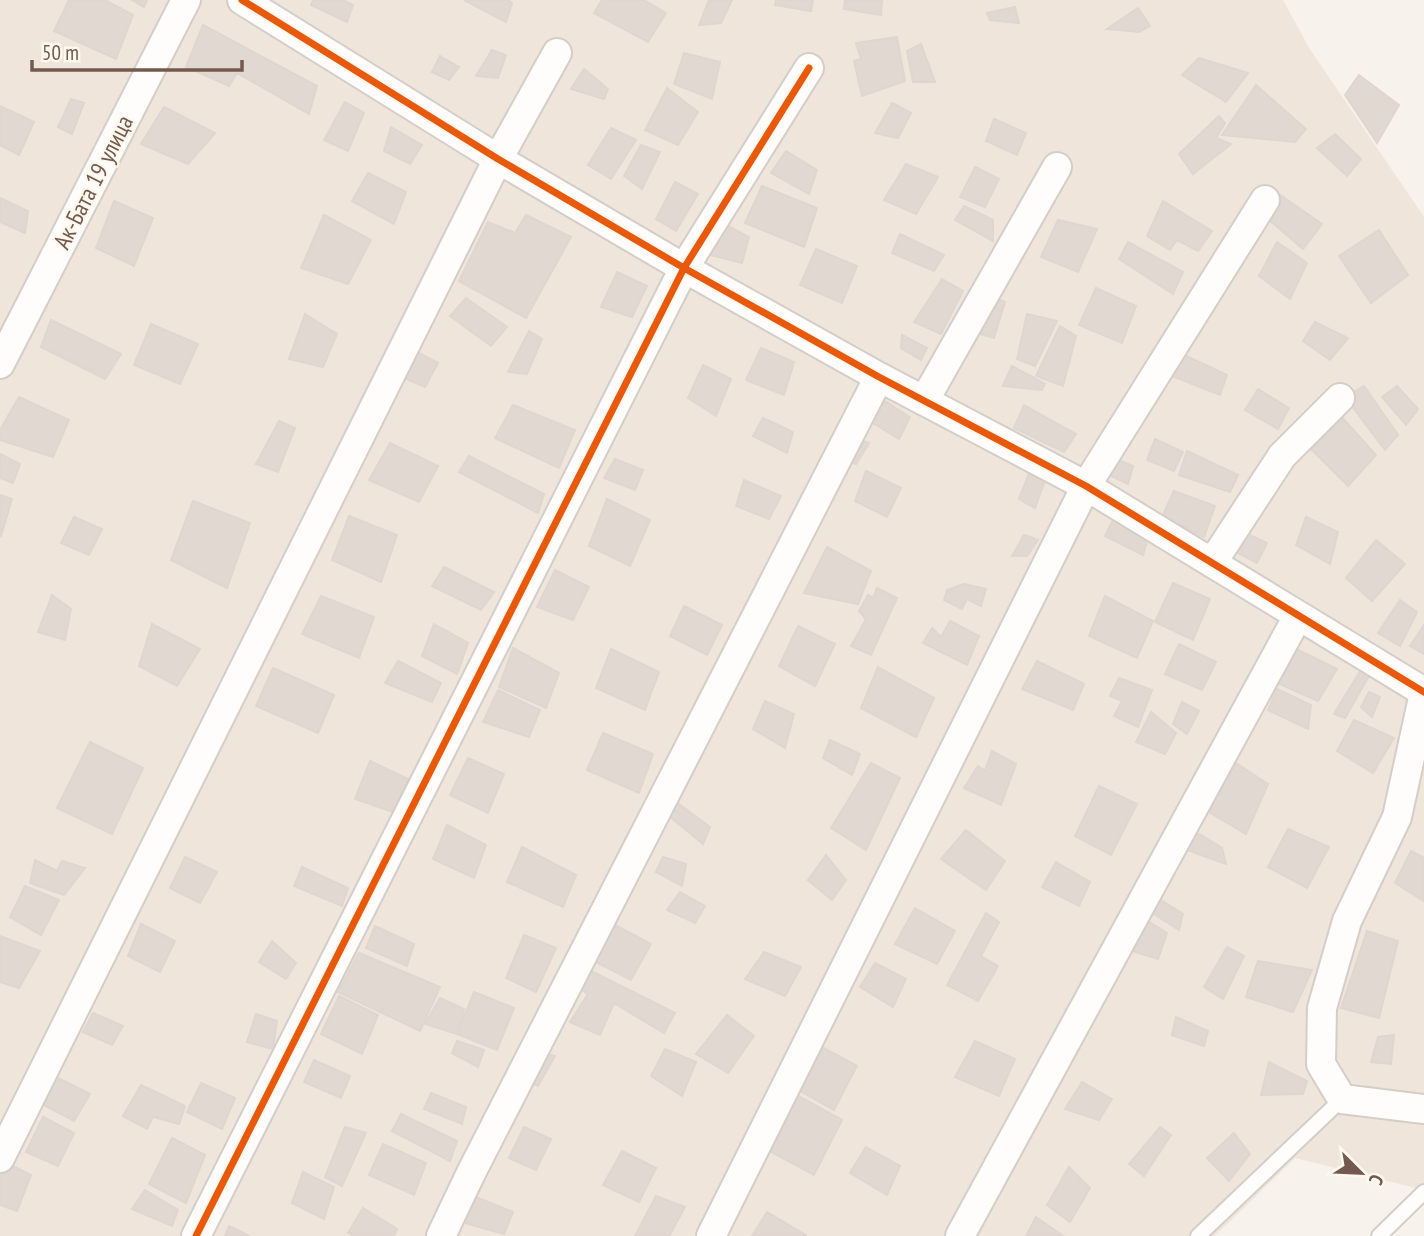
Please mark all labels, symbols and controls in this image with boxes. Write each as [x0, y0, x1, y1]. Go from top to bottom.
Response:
scale bar [32, 28, 242, 72]
text: 50 m [42, 39, 79, 66]
street label: Ак-Бата 19 улица [46, 110, 140, 254]
north arrow [1326, 1138, 1396, 1208]
text: С [1364, 1171, 1389, 1189]

